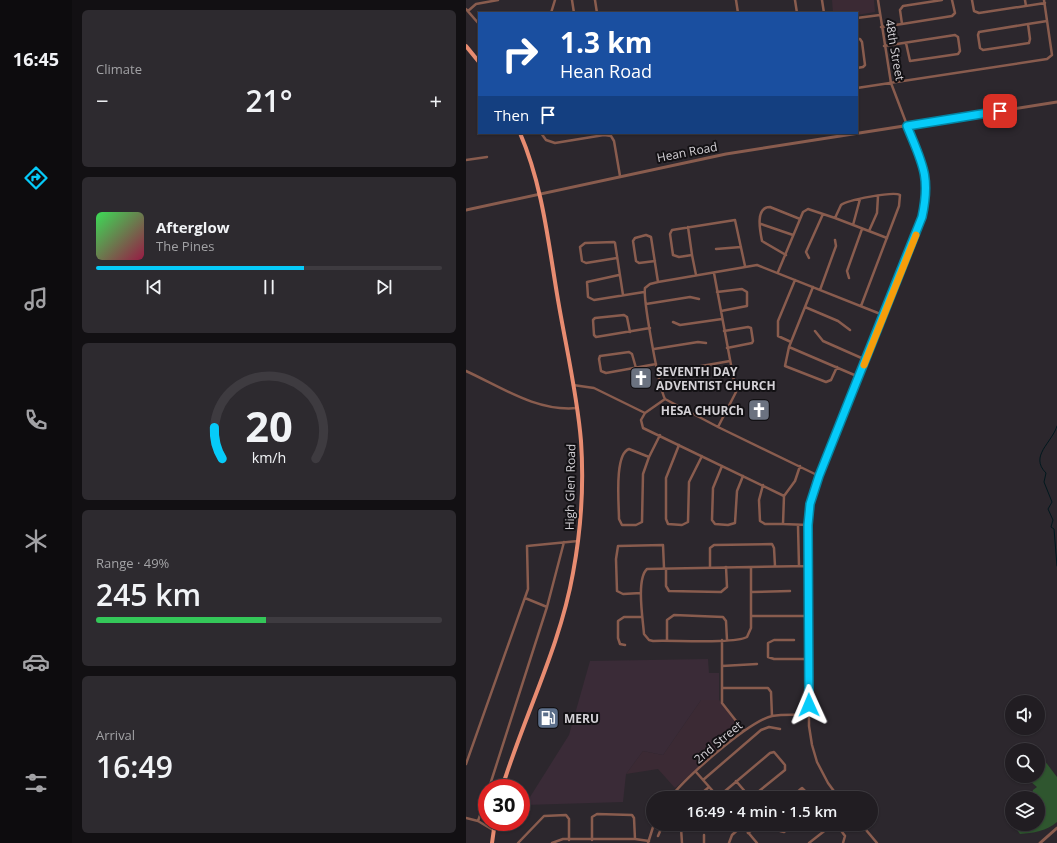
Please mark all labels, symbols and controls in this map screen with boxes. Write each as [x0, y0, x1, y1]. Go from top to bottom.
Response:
street label: 48th Street [881, 18, 909, 82]
text: 1.3 km [560, 23, 652, 61]
icon: right [494, 28, 546, 80]
text: 16:45 [13, 47, 59, 71]
text: Hean Road [560, 59, 652, 83]
text: Climate [96, 60, 142, 78]
text: 21° [245, 80, 293, 121]
text: − [96, 85, 109, 115]
text: + [429, 85, 442, 115]
pin [983, 94, 1017, 128]
icon: arrive [989, 100, 1011, 122]
icon: arrive [537, 104, 559, 126]
text: Then [494, 105, 529, 125]
street label: Hean Road [655, 138, 719, 166]
icon: directions [22, 164, 50, 192]
text: Afterglow [156, 217, 230, 237]
text: The Pines [156, 237, 214, 255]
icon: previous [143, 276, 165, 298]
icon: pause [258, 276, 280, 298]
icon: next [373, 276, 395, 298]
icon: music [22, 285, 50, 313]
place label: SEVENTH DAY ADVENTIST CHURCH [656, 363, 776, 394]
church icon: SEVENTH DAY ADVENTIST CHURCH [628, 365, 654, 391]
church icon: HESA CHURCh [746, 397, 772, 423]
text: 20 [245, 398, 293, 454]
place label: HESA CHURCh [661, 402, 744, 419]
icon: phone [22, 406, 50, 434]
street label: High Glen Road [561, 444, 579, 530]
text: km/h [252, 448, 286, 467]
icon: climate [22, 527, 50, 555]
text: Range · 49% [96, 554, 169, 572]
text: 245 km [96, 574, 201, 615]
icon: car [22, 648, 50, 676]
position arrow [788, 684, 830, 726]
map controls [1005, 695, 1045, 831]
button: sound [1005, 695, 1045, 735]
fuel station icon: MERU [535, 705, 561, 731]
place label: MERU [564, 710, 599, 727]
street label: 2nd Street [690, 717, 746, 767]
text: Arrival [96, 726, 135, 744]
button: search [1005, 743, 1045, 783]
text: 16:49 [96, 746, 173, 787]
icon: filters [22, 769, 50, 797]
speed limit sign: 30 [478, 779, 530, 831]
button: layers [1005, 791, 1045, 831]
text: 16:49 · 4 min · 1.5 km [687, 801, 837, 821]

